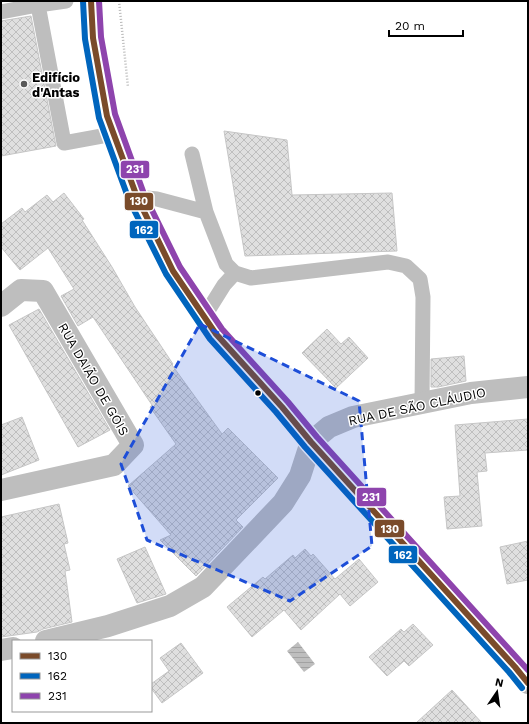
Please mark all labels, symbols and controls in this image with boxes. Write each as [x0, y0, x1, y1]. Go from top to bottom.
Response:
scale bar [389, 12, 463, 38]
text: 20 m [395, 19, 425, 33]
place label: Edifício d'Antas [32, 70, 80, 100]
marker: Edifício d'Antas [19, 79, 29, 89]
line badge: 231 [120, 160, 150, 179]
text: 231 [126, 163, 144, 176]
line badge: 130 [124, 192, 154, 211]
text: 130 [130, 195, 148, 208]
line badge: 162 [129, 220, 159, 239]
text: 162 [135, 224, 153, 237]
street label: RUA DAIÃO DE GÓIS [55, 320, 133, 438]
street label: RUA DE SÃO CLÁUDIO [347, 384, 487, 428]
unlabelled marker [253, 388, 263, 398]
line badge: 231 [356, 487, 387, 507]
text: 231 [362, 491, 380, 504]
line badge: 130 [374, 519, 405, 538]
text: 130 [381, 523, 399, 536]
line badge: 162 [388, 545, 418, 564]
text: 162 [394, 549, 412, 562]
legend [12, 640, 152, 712]
text: 130 [48, 649, 67, 663]
text: 162 [48, 669, 67, 683]
north arrow [477, 672, 517, 712]
text: N [494, 675, 505, 690]
text: 231 [48, 689, 67, 703]

